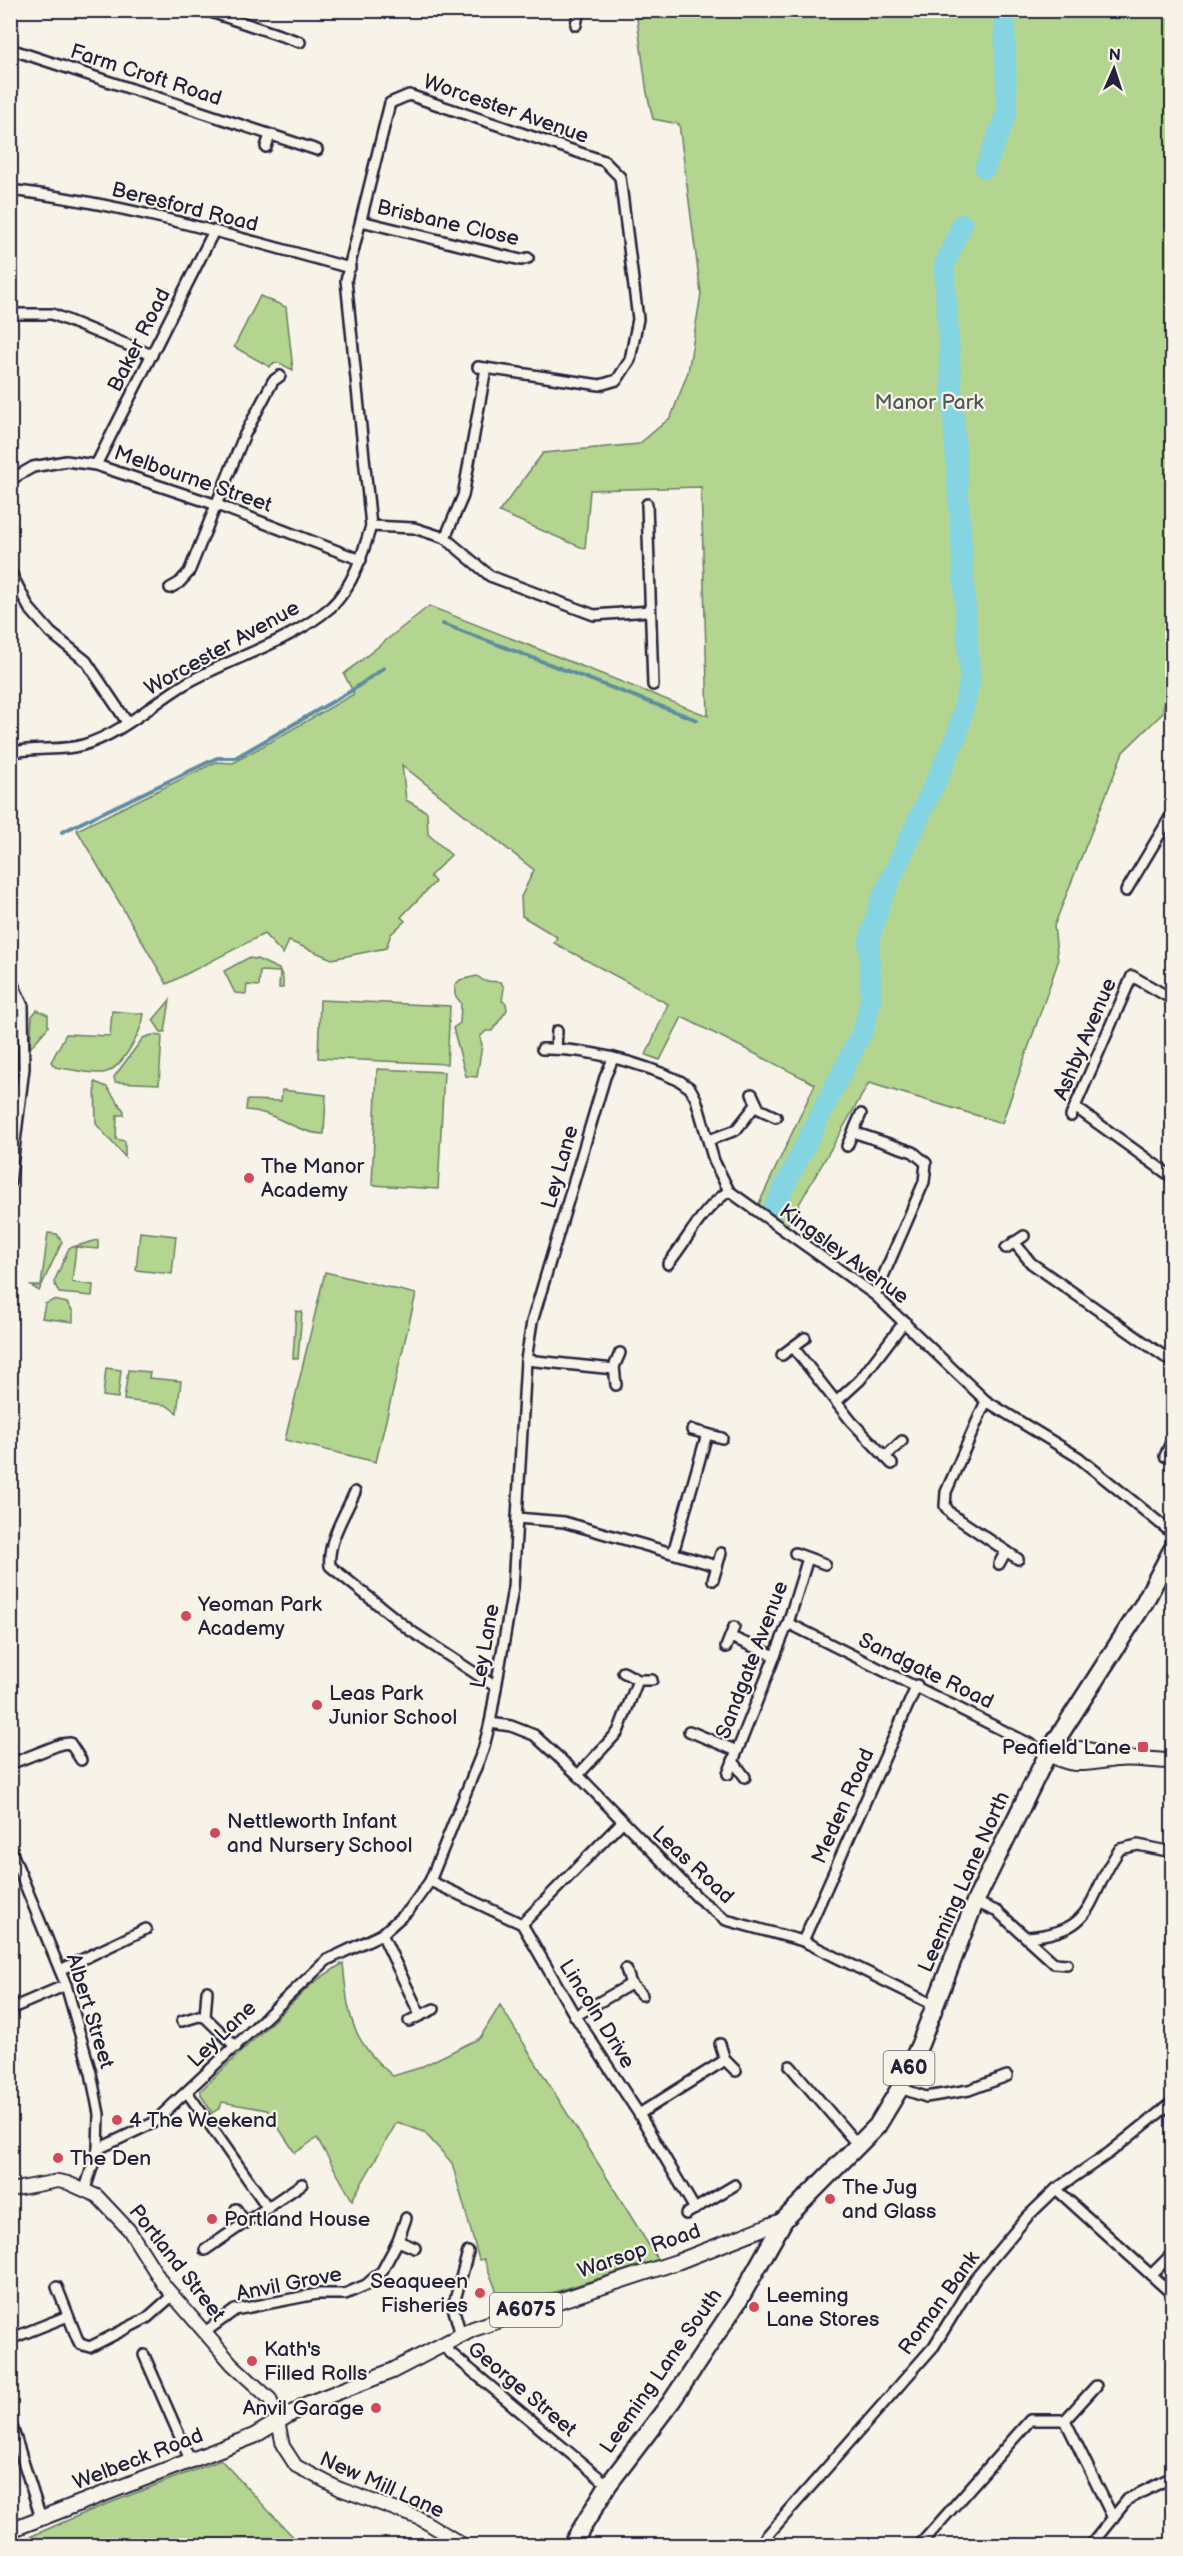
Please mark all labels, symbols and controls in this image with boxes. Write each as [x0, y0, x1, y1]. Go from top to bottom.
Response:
street label: Farm Croft Road [67, 39, 225, 111]
north arrow [1084, 39, 1144, 99]
text: N [1108, 46, 1121, 65]
street label: Worcester Avenue [420, 69, 592, 149]
street label: Beresford Road [109, 177, 261, 237]
street label: Brisbane Close [374, 194, 522, 252]
street label: Baker Road [102, 284, 176, 396]
park label: Manor Park [874, 390, 984, 415]
street label: Melbourne Street [111, 440, 276, 518]
street label: Worcester Avenue [140, 595, 304, 701]
street label: Ashby Avenue [1048, 974, 1122, 1104]
street label: Ley Lane [536, 1123, 584, 1211]
place label: The Manor Academy [261, 1154, 365, 1203]
marker: The Manor Academy [242, 1171, 256, 1185]
street label: Kingsley Avenue [774, 1199, 914, 1309]
street label: Sandgate Avenue [710, 1578, 794, 1742]
place label: Yeoman Park Academy [197, 1592, 322, 1641]
street label: Ley Lane [465, 1602, 505, 1690]
marker: Yeoman Park Academy [179, 1609, 193, 1623]
street label: Sandgate Road [854, 1627, 998, 1715]
place label: Leas Park Junior School [329, 1681, 457, 1730]
marker: Leas Park Junior School [310, 1698, 324, 1712]
place label: Peafield Lane [1002, 1735, 1131, 1760]
marker: Peafield Lane [1136, 1740, 1150, 1754]
street label: Meden Road [806, 1745, 880, 1867]
street label: Leeming Lane North [913, 1788, 1015, 1976]
place label: Nettleworth Infant and Nursery School [227, 1809, 412, 1858]
street label: Leas Road [647, 1821, 739, 1909]
marker: Nettleworth Infant and Nursery School [208, 1826, 222, 1840]
street label: Albert Street [61, 1950, 120, 2072]
street label: Lincoln Drive [554, 1955, 640, 2073]
street label: Ley Lane [183, 1995, 261, 2073]
road number: A60 [884, 2051, 934, 2085]
place label: 4 The Weekend [129, 2108, 277, 2133]
marker: 4 The Weekend [110, 2113, 124, 2127]
place label: The Den [70, 2146, 151, 2171]
marker: The Den [51, 2151, 65, 2165]
place label: The Jug and Glass [842, 2175, 936, 2224]
marker: The Jug and Glass [823, 2192, 837, 2206]
street label: Portland Street [124, 2199, 231, 2327]
place label: Portland House [224, 2207, 370, 2232]
marker: Portland House [205, 2212, 219, 2226]
street label: Warsop Road [574, 2218, 704, 2284]
street label: Roman Bank [893, 2246, 985, 2360]
street label: Anvil Grove [234, 2262, 344, 2306]
place label: Seaqueen Fisheries [370, 2269, 468, 2318]
place label: Leeming Lane Stores [766, 2283, 879, 2332]
street label: Leeming Lane South [595, 2284, 727, 2458]
marker: Seaqueen Fisheries [473, 2286, 487, 2300]
road number: A6075 [490, 2293, 562, 2327]
marker: Leeming Lane Stores [747, 2300, 761, 2314]
street label: George Street [462, 2336, 582, 2442]
place label: Kath's Filled Rolls [264, 2337, 367, 2386]
marker: Kath's Filled Rolls [245, 2354, 259, 2368]
place label: Anvil Garage [243, 2396, 364, 2421]
marker: Anvil Garage [369, 2401, 383, 2415]
street label: Welbeck Road [69, 2423, 207, 2495]
street label: New Mill Lane [316, 2446, 448, 2524]

